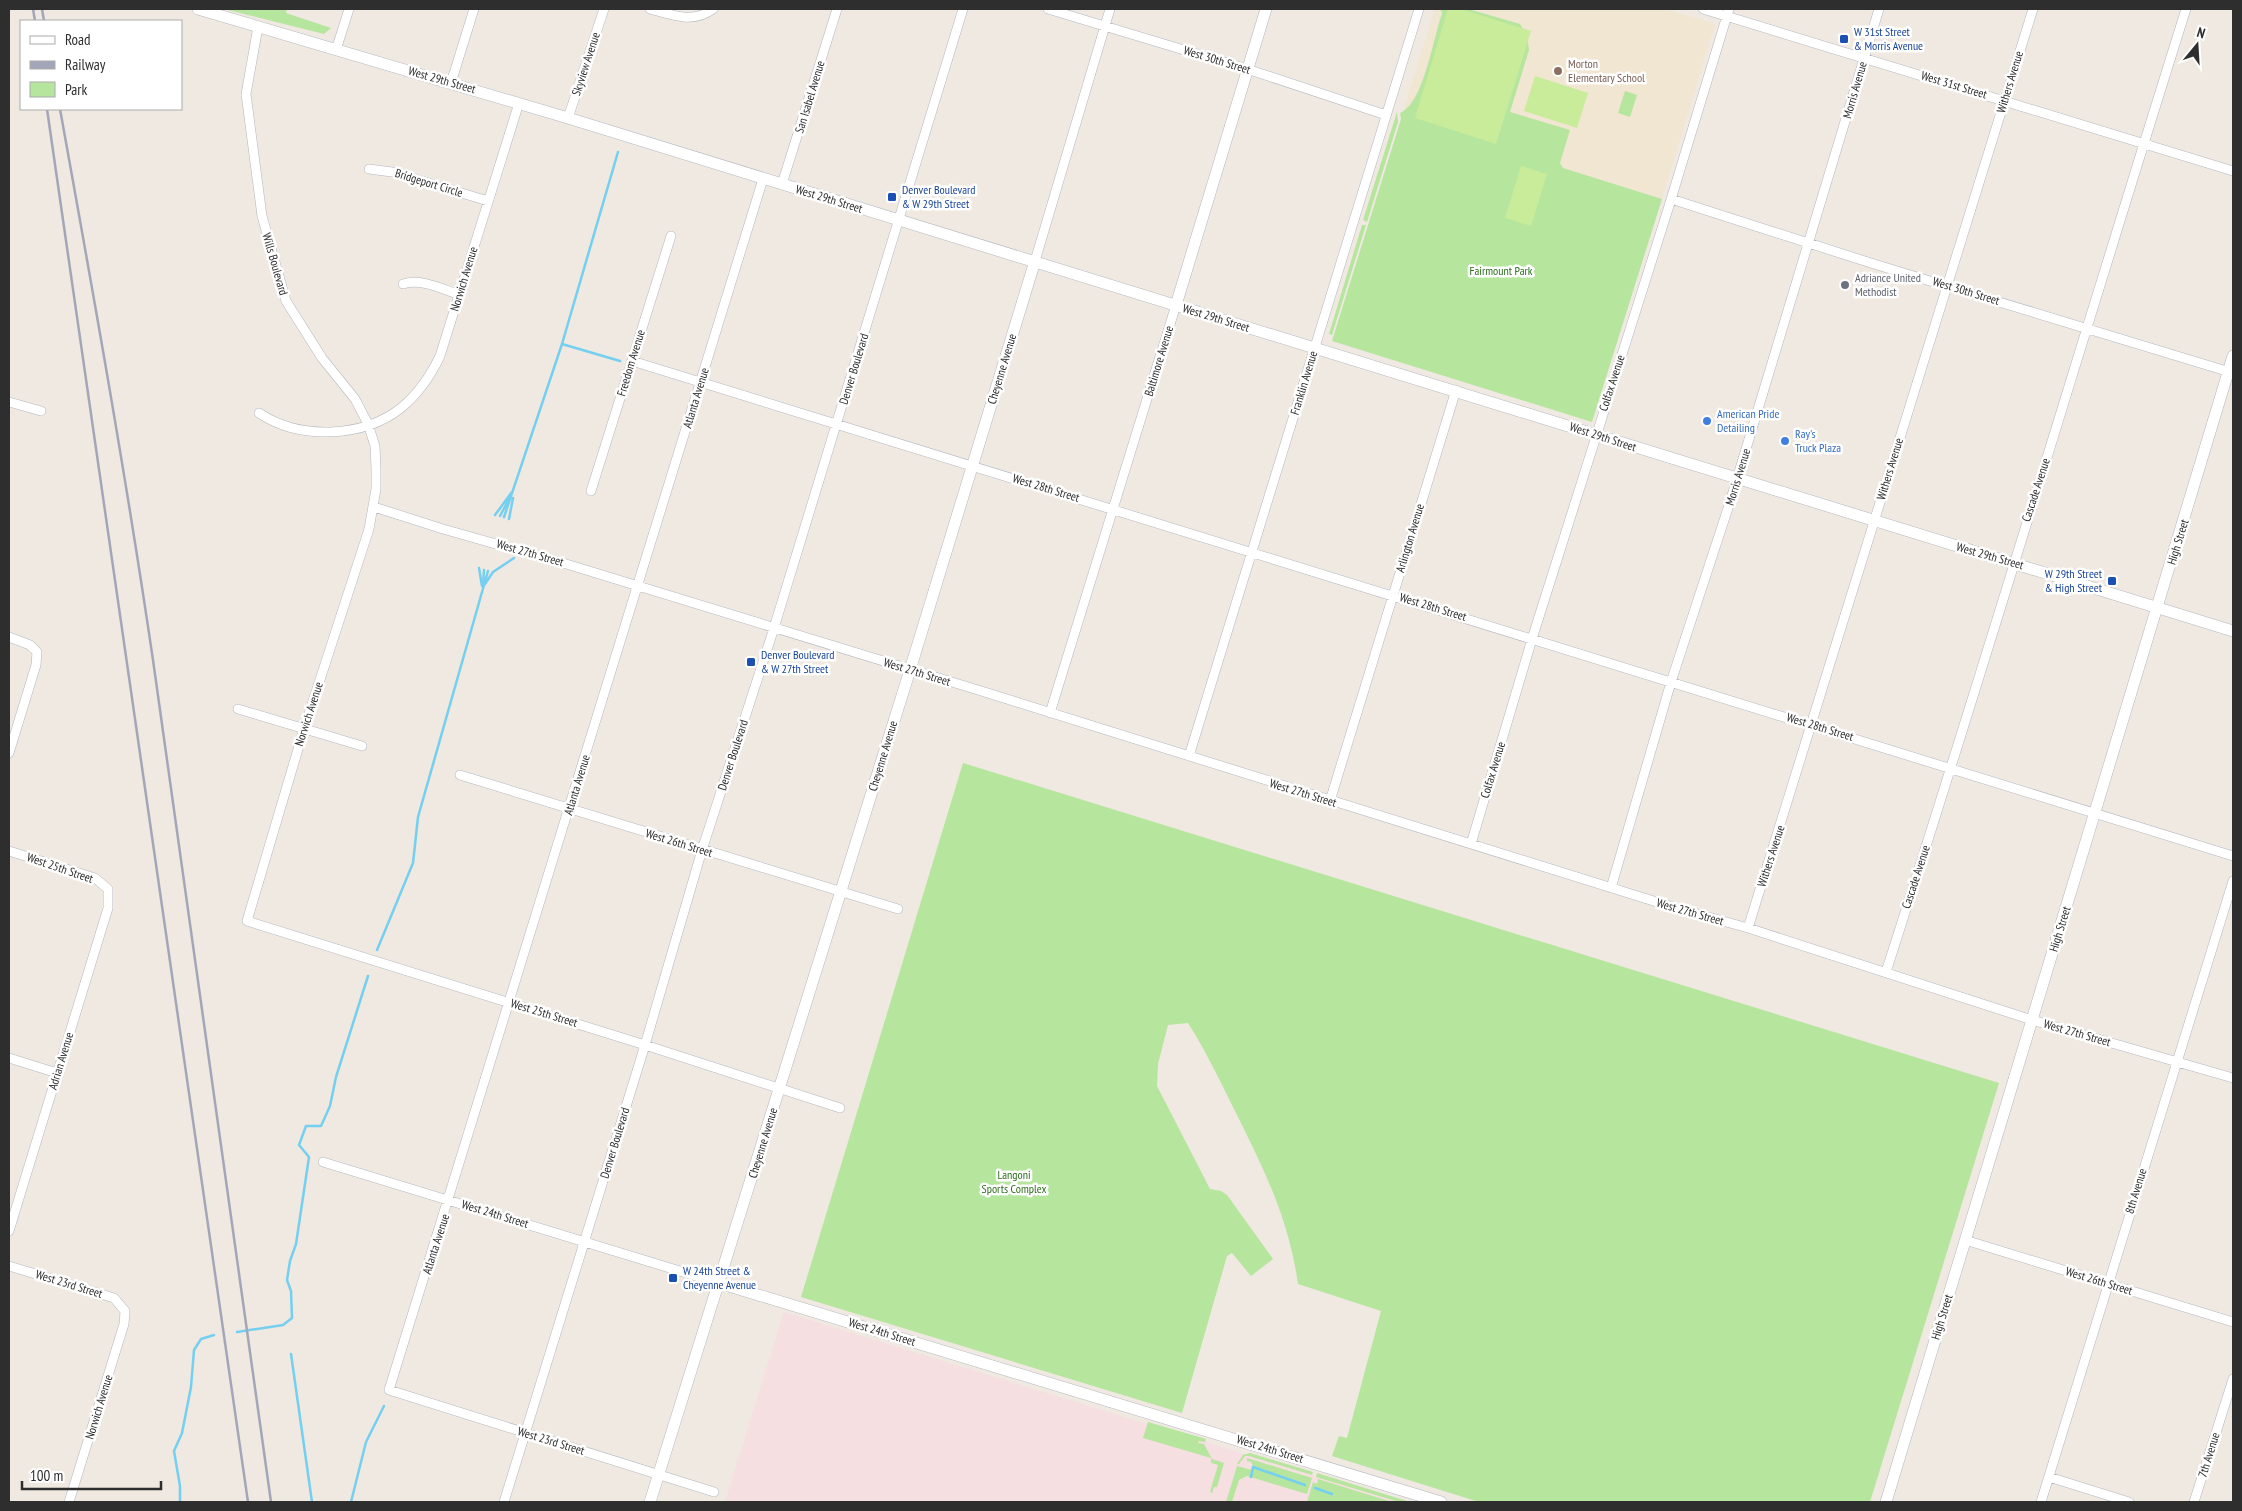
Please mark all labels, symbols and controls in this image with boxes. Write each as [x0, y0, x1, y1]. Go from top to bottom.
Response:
legend [20, 20, 182, 110]
north arrow [2172, 20, 2222, 70]
text: N [2195, 23, 2207, 42]
place label: W 31st Street & Morris Avenue [1854, 24, 1923, 53]
text: Road [65, 30, 91, 49]
street label: Skyview Avenue [568, 30, 603, 98]
marker: W 31st Street & Morris Avenue [1838, 33, 1850, 45]
street label: West 30th Street [1182, 42, 1253, 77]
street label: Withers Avenue [1993, 49, 2026, 115]
text: Railway [65, 55, 106, 74]
place label: Morton Elementary School [1568, 56, 1645, 85]
street label: San Isabel Avenue [791, 59, 828, 135]
street label: Morris Avenue [1839, 60, 1870, 120]
street label: West 29th Street [407, 63, 478, 96]
marker: Morton Elementary School [1552, 65, 1564, 77]
street label: West 31st Street [1919, 67, 1990, 102]
text: Park [65, 80, 87, 99]
street label: Bridgeport Circle [393, 165, 465, 200]
street label: West 29th Street [794, 181, 865, 216]
place label: Denver Boulevard & W 29th Street [902, 182, 976, 211]
marker: Denver Boulevard & W 29th Street [886, 191, 898, 203]
street label: Wills Boulevard [259, 231, 292, 297]
street label: Norwich Avenue [447, 245, 480, 313]
park label: Fairmount Park [1470, 263, 1533, 278]
place label: Adriance United Methodist [1855, 270, 1921, 299]
street label: West 30th Street [1931, 273, 2002, 308]
marker: Adriance United Methodist [1839, 279, 1851, 291]
street label: West 29th Street [1181, 300, 1252, 335]
street label: Baltimore Avenue [1141, 324, 1176, 398]
street label: Freedom Avenue [613, 328, 648, 398]
street label: Denver Boulevard [836, 332, 871, 406]
street label: Cheyenne Avenue [984, 332, 1019, 406]
street label: Franklin Avenue [1287, 349, 1320, 417]
street label: Colfax Avenue [1595, 353, 1628, 413]
street label: Atlanta Avenue [679, 366, 712, 430]
place label: American Pride Detailing [1717, 406, 1779, 435]
marker: American Pride Detailing [1701, 415, 1713, 427]
street label: West 29th Street [1568, 419, 1639, 455]
place label: Ray's Truck Plaza [1795, 426, 1841, 455]
marker: Ray's Truck Plaza [1779, 435, 1791, 447]
street label: Withers Avenue [1873, 436, 1906, 502]
street label: Morris Avenue [1722, 447, 1753, 507]
street label: Cascade Avenue [2018, 456, 2053, 524]
street label: West 28th Street [1011, 470, 1082, 505]
street label: Arlington Avenue [1392, 502, 1427, 574]
street label: High Street [2163, 517, 2192, 566]
street label: West 27th Street [495, 536, 566, 569]
street label: West 29th Street [1955, 539, 2026, 572]
place label: W 29th Street & High Street [2045, 566, 2103, 595]
marker: W 29th Street & High Street [2106, 575, 2118, 587]
street label: West 28th Street [1398, 589, 1469, 624]
place label: Denver Boulevard & W 27th Street [761, 647, 835, 676]
street label: West 27th Street [882, 654, 953, 689]
marker: Denver Boulevard & W 27th Street [745, 656, 757, 668]
street label: Norwich Avenue [291, 680, 326, 748]
street label: West 28th Street [1785, 709, 1856, 744]
street label: Denver Boulevard [714, 718, 751, 792]
street label: Cheyenne Avenue [865, 719, 900, 793]
street label: Colfax Avenue [1477, 740, 1508, 800]
street label: Atlanta Avenue [560, 753, 593, 817]
street label: West 27th Street [1268, 775, 1339, 810]
street label: Withers Avenue [1753, 823, 1788, 889]
street label: West 26th Street [644, 825, 715, 860]
street label: Cascade Avenue [1898, 843, 1933, 911]
street label: West 25th Street [25, 849, 96, 886]
street label: West 27th Street [1655, 895, 1726, 928]
street label: High Street [2045, 904, 2074, 953]
street label: West 25th Street [509, 995, 580, 1030]
street label: West 27th Street [2042, 1016, 2113, 1049]
street label: Adrian Avenue [45, 1030, 76, 1091]
street label: Denver Boulevard [597, 1106, 632, 1180]
street label: Cheyenne Avenue [745, 1106, 780, 1180]
street label: 8th Avenue [2122, 1166, 2150, 1215]
park label: Langoni Sports Complex [982, 1167, 1046, 1196]
street label: West 24th Street [460, 1196, 531, 1231]
street label: Atlanta Avenue [419, 1212, 452, 1276]
place label: W 24th Street & Cheyenne Avenue [683, 1263, 756, 1292]
street label: West 26th Street [2064, 1263, 2135, 1298]
street label: West 23rd Street [34, 1266, 105, 1301]
marker: W 24th Street & Cheyenne Avenue [667, 1272, 679, 1284]
street label: High Street [1927, 1292, 1956, 1341]
street label: West 24th Street [847, 1314, 918, 1349]
street label: Norwich Avenue [82, 1373, 115, 1441]
street label: West 23rd Street [516, 1423, 587, 1458]
street label: 7th Avenue [2195, 1430, 2222, 1479]
street label: West 24th Street [1235, 1431, 1306, 1466]
scale bar [22, 1458, 161, 1490]
text: 100 m [30, 1466, 63, 1485]

